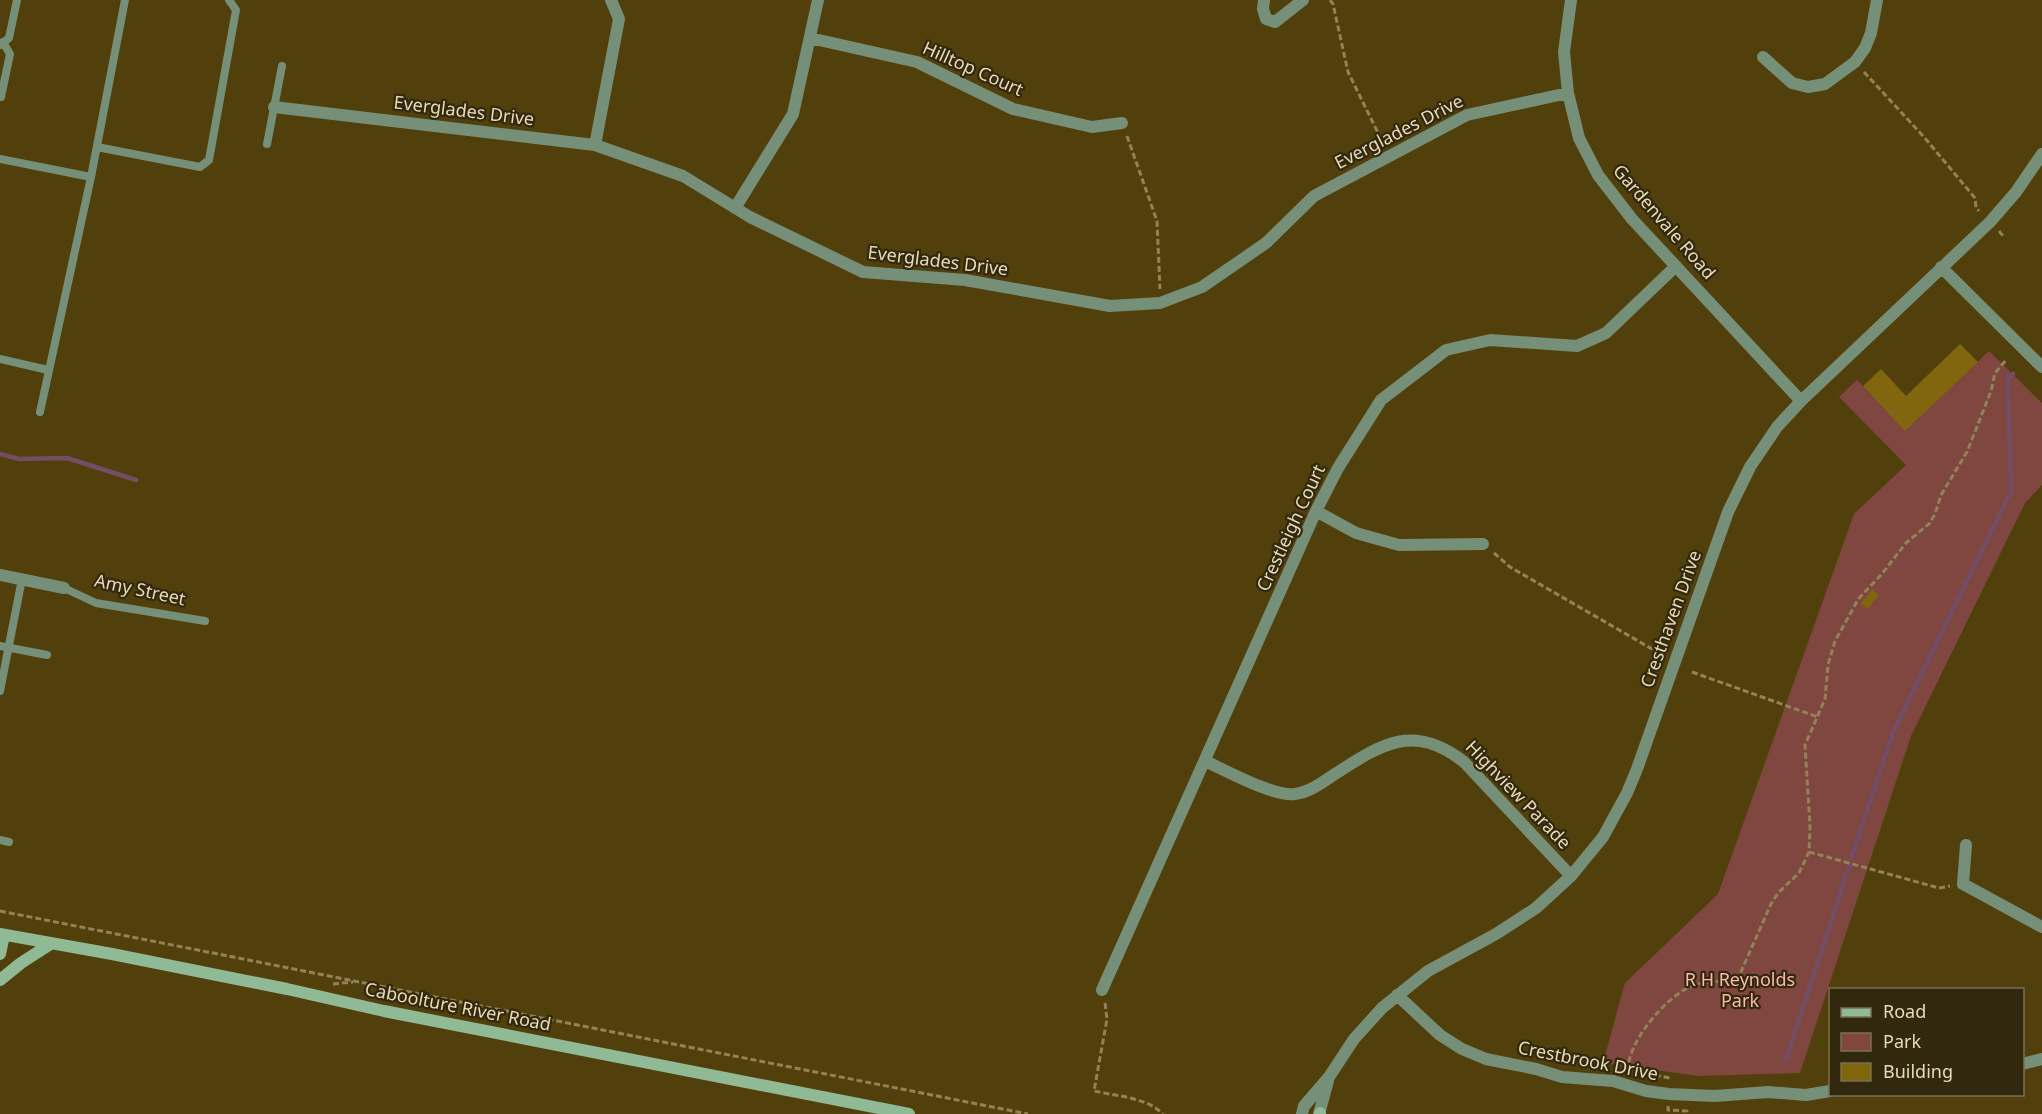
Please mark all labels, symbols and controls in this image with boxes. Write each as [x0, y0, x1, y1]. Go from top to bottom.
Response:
street label: Hilltop Court [919, 35, 1028, 101]
street label: Everglades Drive [1330, 88, 1467, 174]
street label: Everglades Drive [392, 89, 536, 131]
street label: Gardenvale Road [1608, 159, 1721, 284]
street label: Everglades Drive [866, 239, 1010, 281]
street label: Crestleigh Court [1250, 460, 1330, 595]
street label: Cresthaven Drive [1634, 547, 1706, 691]
street label: Amy Street [92, 568, 188, 610]
street label: Highview Parade [1461, 735, 1577, 854]
park label: R H Reynolds Park [1685, 967, 1795, 1012]
street label: Caboolture River Road [363, 976, 553, 1036]
legend [1829, 988, 2024, 1096]
text: Road [1883, 999, 1926, 1023]
text: Park [1883, 1029, 1921, 1053]
street label: Crestbrook Drive [1516, 1035, 1660, 1085]
text: Building [1883, 1059, 1953, 1083]

